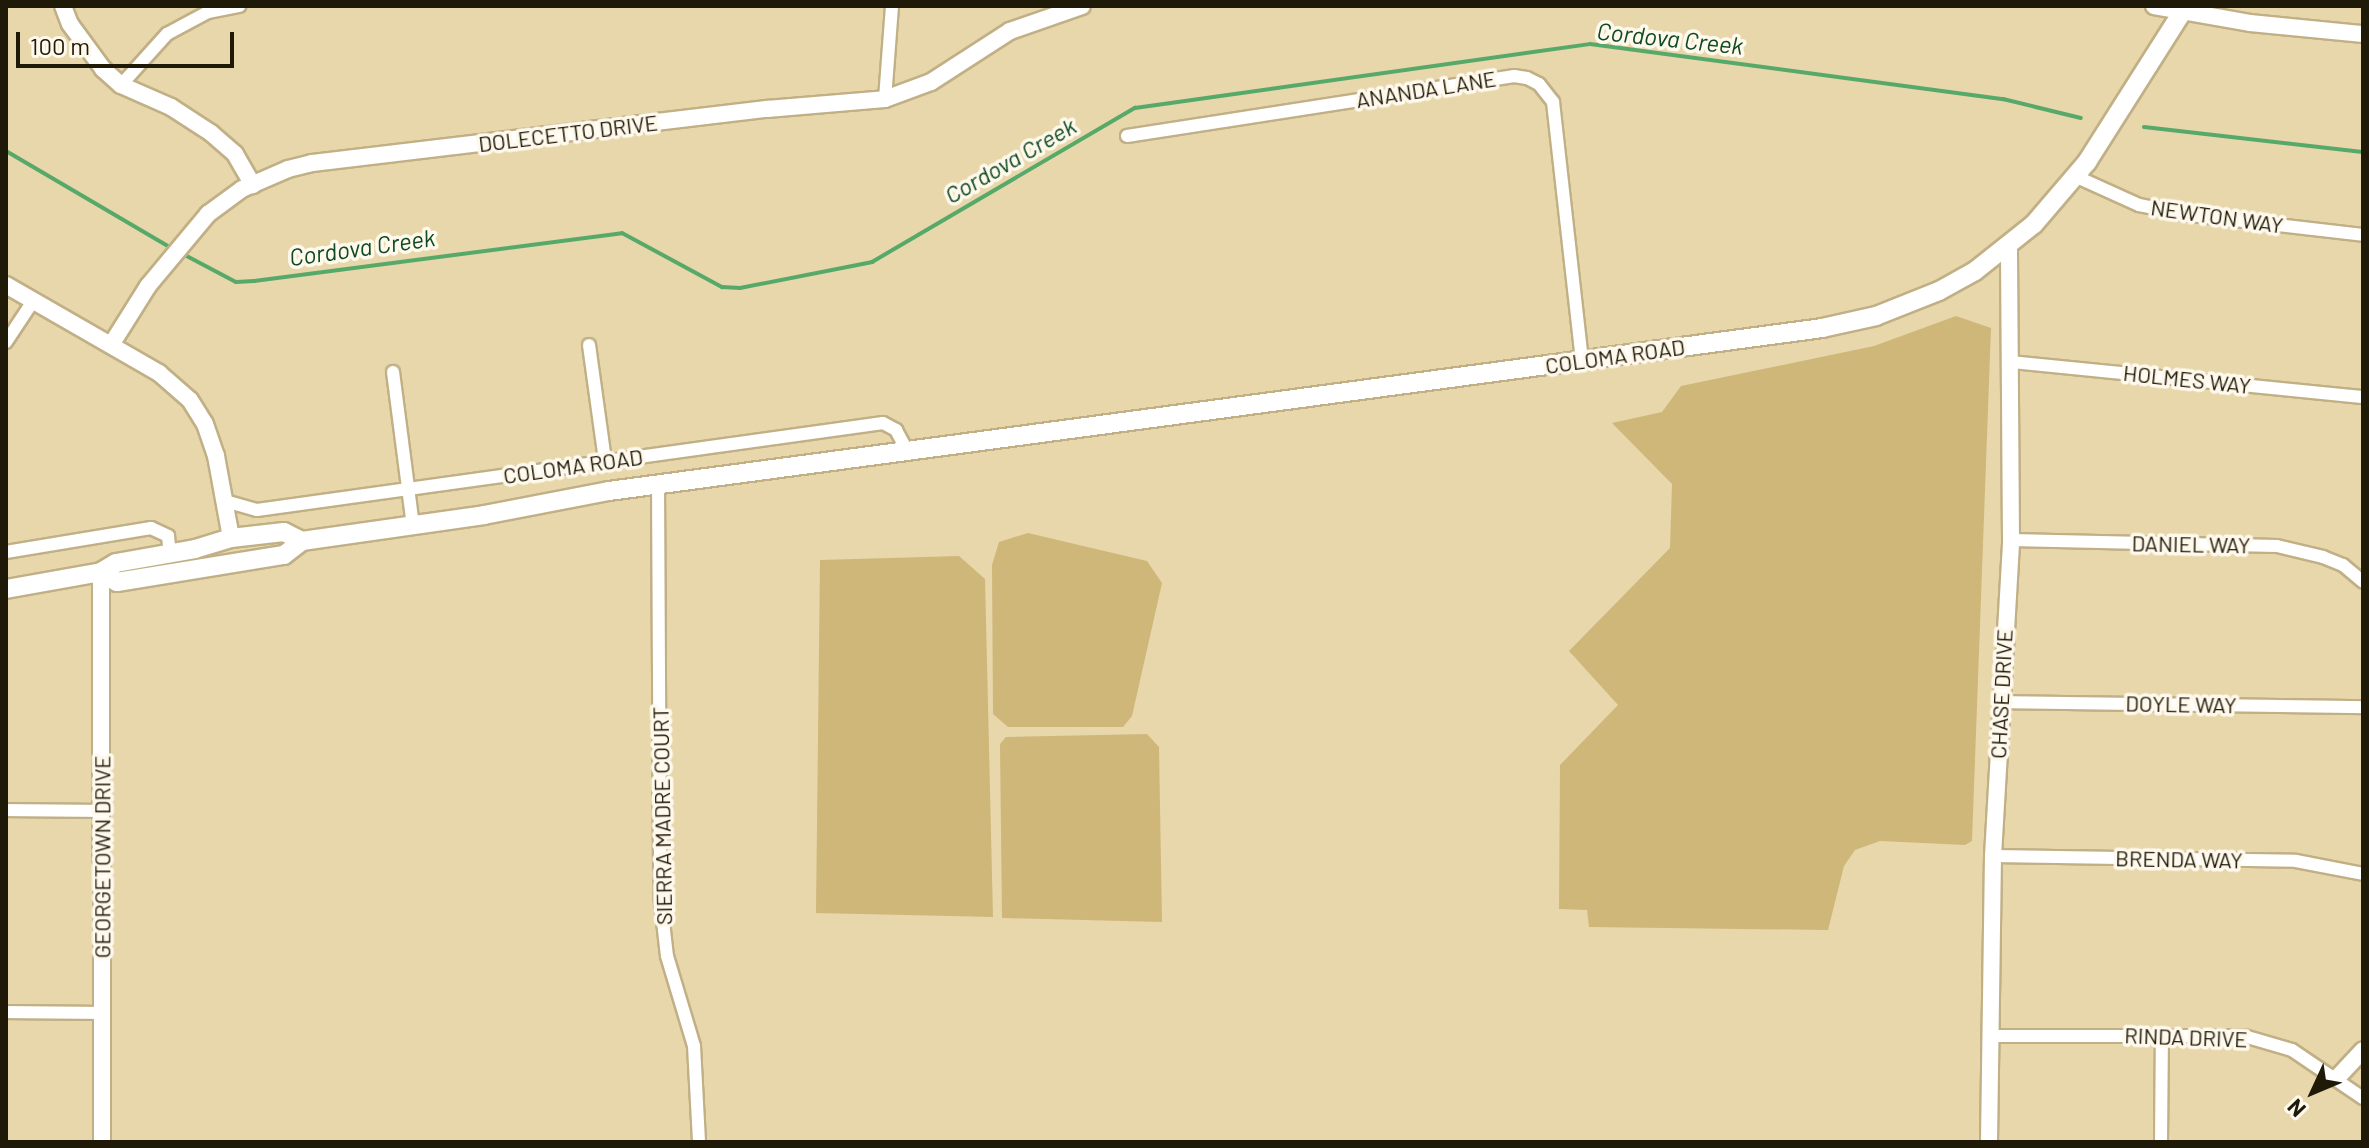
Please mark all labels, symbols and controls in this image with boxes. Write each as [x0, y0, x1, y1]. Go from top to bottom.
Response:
scale bar [20, 16, 238, 66]
water label: Cordova Creek [1595, 16, 1745, 60]
text: 100 m [30, 31, 90, 60]
street label: ANANDA LANE [1354, 65, 1498, 113]
street label: DOLECETTO DRIVE [477, 109, 659, 157]
water label: Cordova Creek [939, 111, 1081, 209]
street label: NEWTON WAY [2149, 194, 2285, 238]
water label: Cordova Creek [287, 223, 437, 271]
street label: COLOMA ROAD [1543, 333, 1687, 379]
street label: HOLMES WAY [2122, 359, 2252, 399]
street label: COLOMA ROAD [501, 443, 645, 489]
street label: DANIEL WAY [2131, 530, 2251, 558]
street label: CHASE DRIVE [1984, 629, 2018, 759]
street label: DOYLE WAY [2125, 690, 2237, 718]
street label: SIERRA MADRE COURT [647, 707, 677, 925]
street label: GEORGETOWN DRIVE [89, 756, 115, 958]
street label: BRENDA WAY [2115, 845, 2243, 873]
street label: RINDA DRIVE [2124, 1022, 2248, 1052]
north arrow [2273, 1052, 2353, 1132]
text: N [2281, 1094, 2310, 1123]

